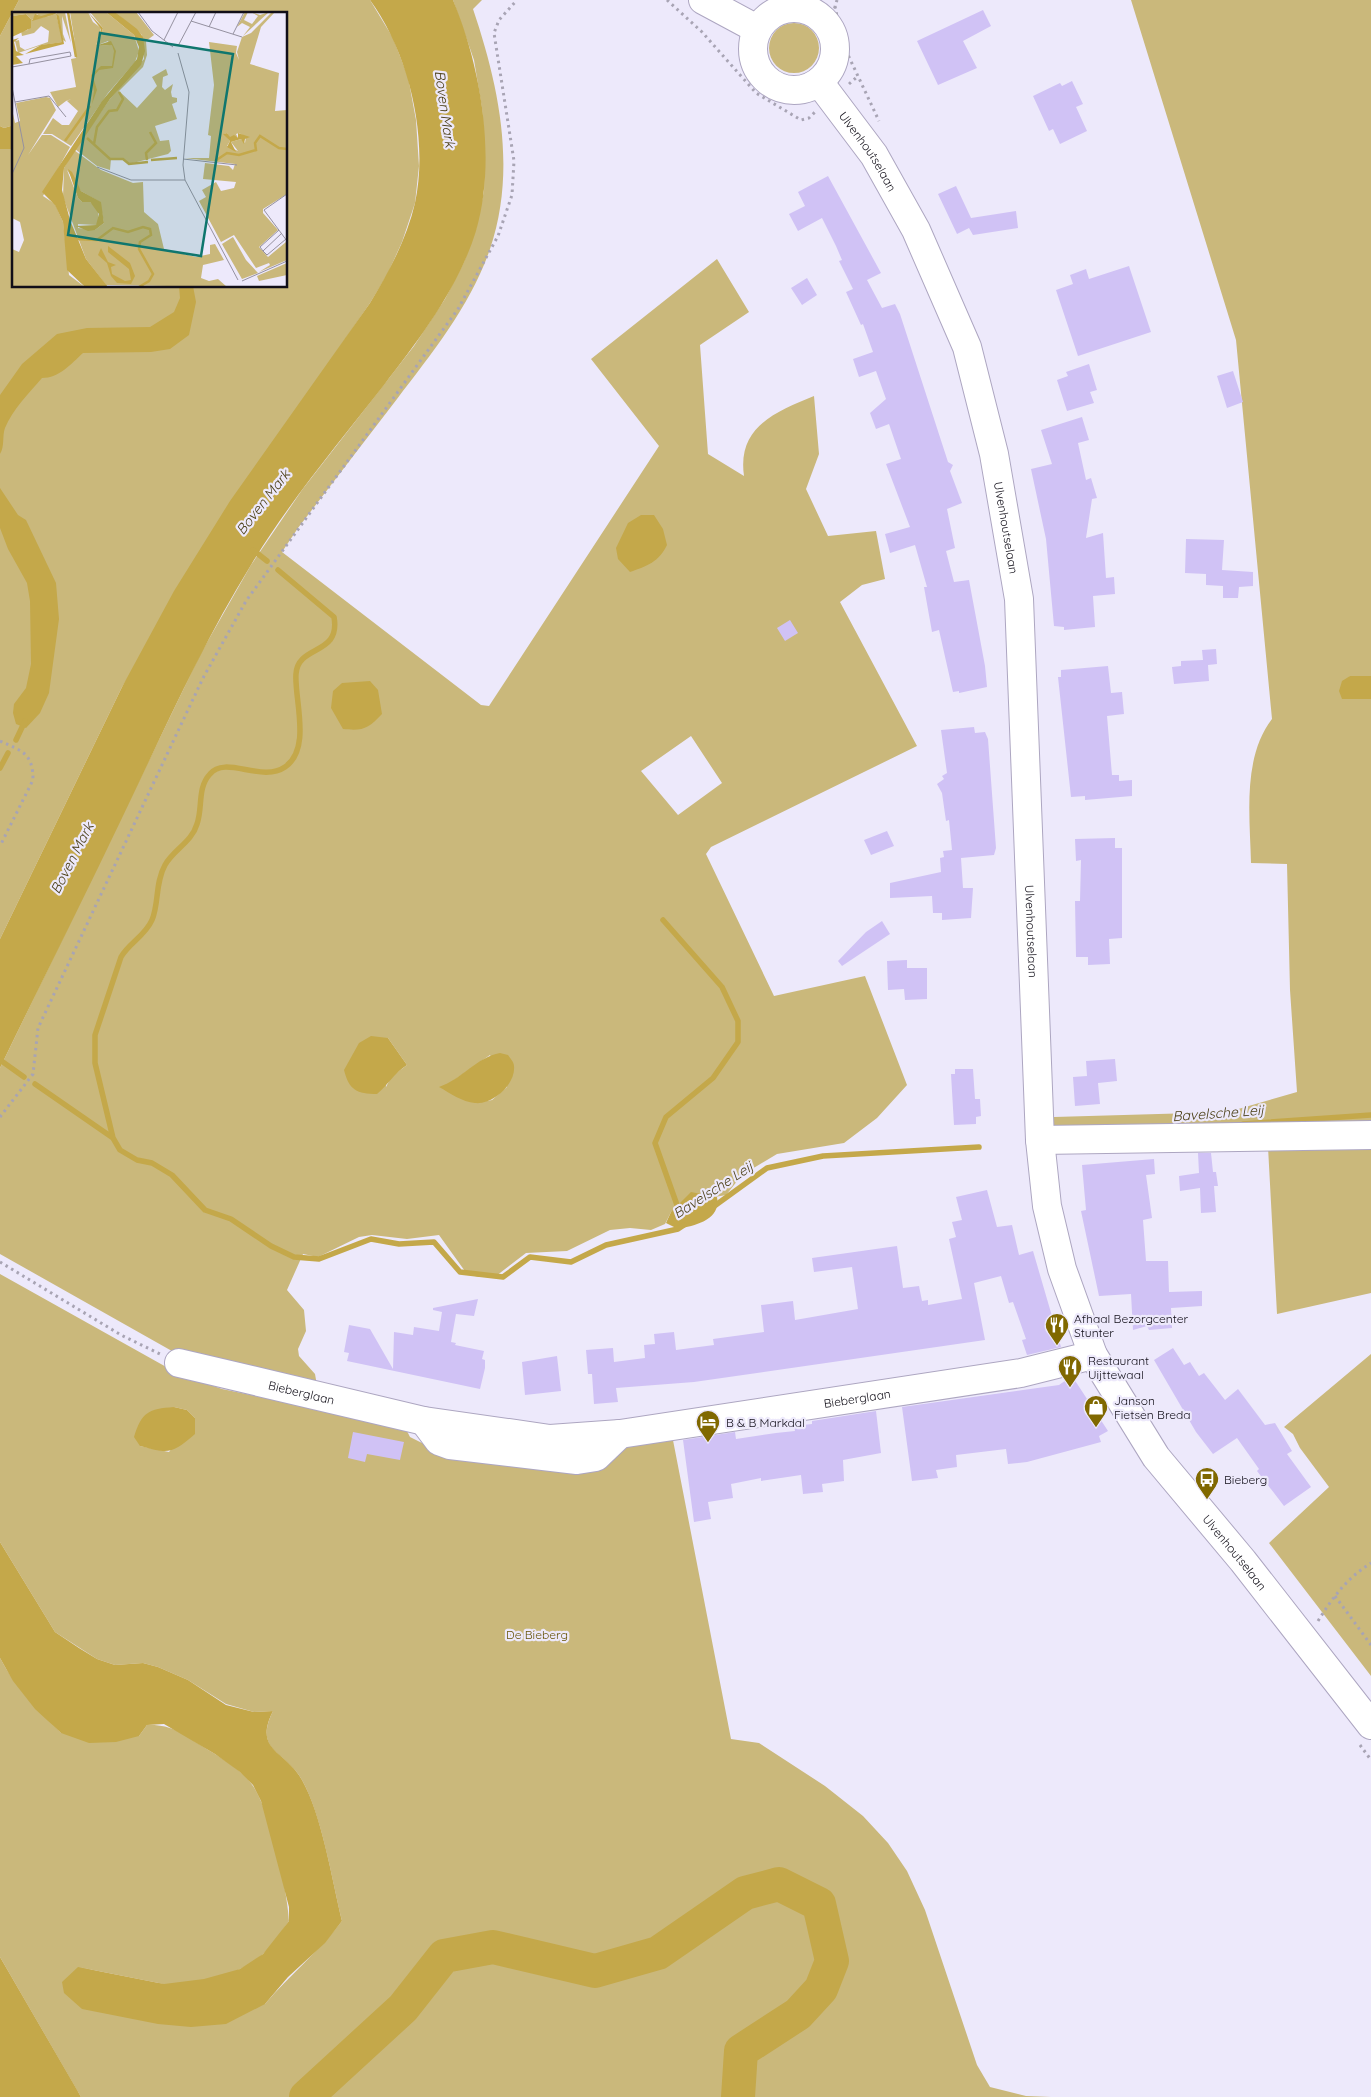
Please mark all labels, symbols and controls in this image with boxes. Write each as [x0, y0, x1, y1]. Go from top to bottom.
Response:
inset map [12, 12, 288, 288]
water label: Boven Mark [431, 69, 460, 150]
street label: Ulvenhoutselaan [836, 108, 900, 194]
water label: Boven Mark [232, 465, 295, 538]
street label: Ulvenhoutselaan [991, 480, 1022, 575]
water label: Boven Mark [46, 818, 98, 897]
street label: Ulvenhoutselaan [1023, 884, 1041, 978]
water label: Bavelsche Leij [1172, 1101, 1265, 1125]
water label: Bavelsche Leij [670, 1157, 757, 1222]
place label: Afhaal Bezorgcenter Stunter [1074, 1311, 1188, 1340]
restaurant icon: Afhaal Bezorgcenter Stunter [1044, 1312, 1070, 1346]
place label: Restaurant Uijttewaal [1088, 1353, 1149, 1382]
restaurant icon: Restaurant Uijttewaal [1057, 1354, 1083, 1388]
street label: Bieberglaan [267, 1377, 336, 1407]
street label: Bieberglaan [823, 1385, 892, 1410]
place label: Janson Fietsen Breda [1114, 1393, 1191, 1422]
shop icon: Janson Fietsen Breda [1083, 1394, 1109, 1428]
hotel icon: B & B Markdal [695, 1409, 721, 1443]
place label: B & B Markdal [726, 1415, 805, 1430]
bus stop icon: Bieberg [1194, 1466, 1220, 1500]
place label: Bieberg [1224, 1472, 1267, 1487]
street label: Ulvenhoutselaan [1200, 1511, 1270, 1593]
park label: De Bieberg [506, 1627, 568, 1642]

